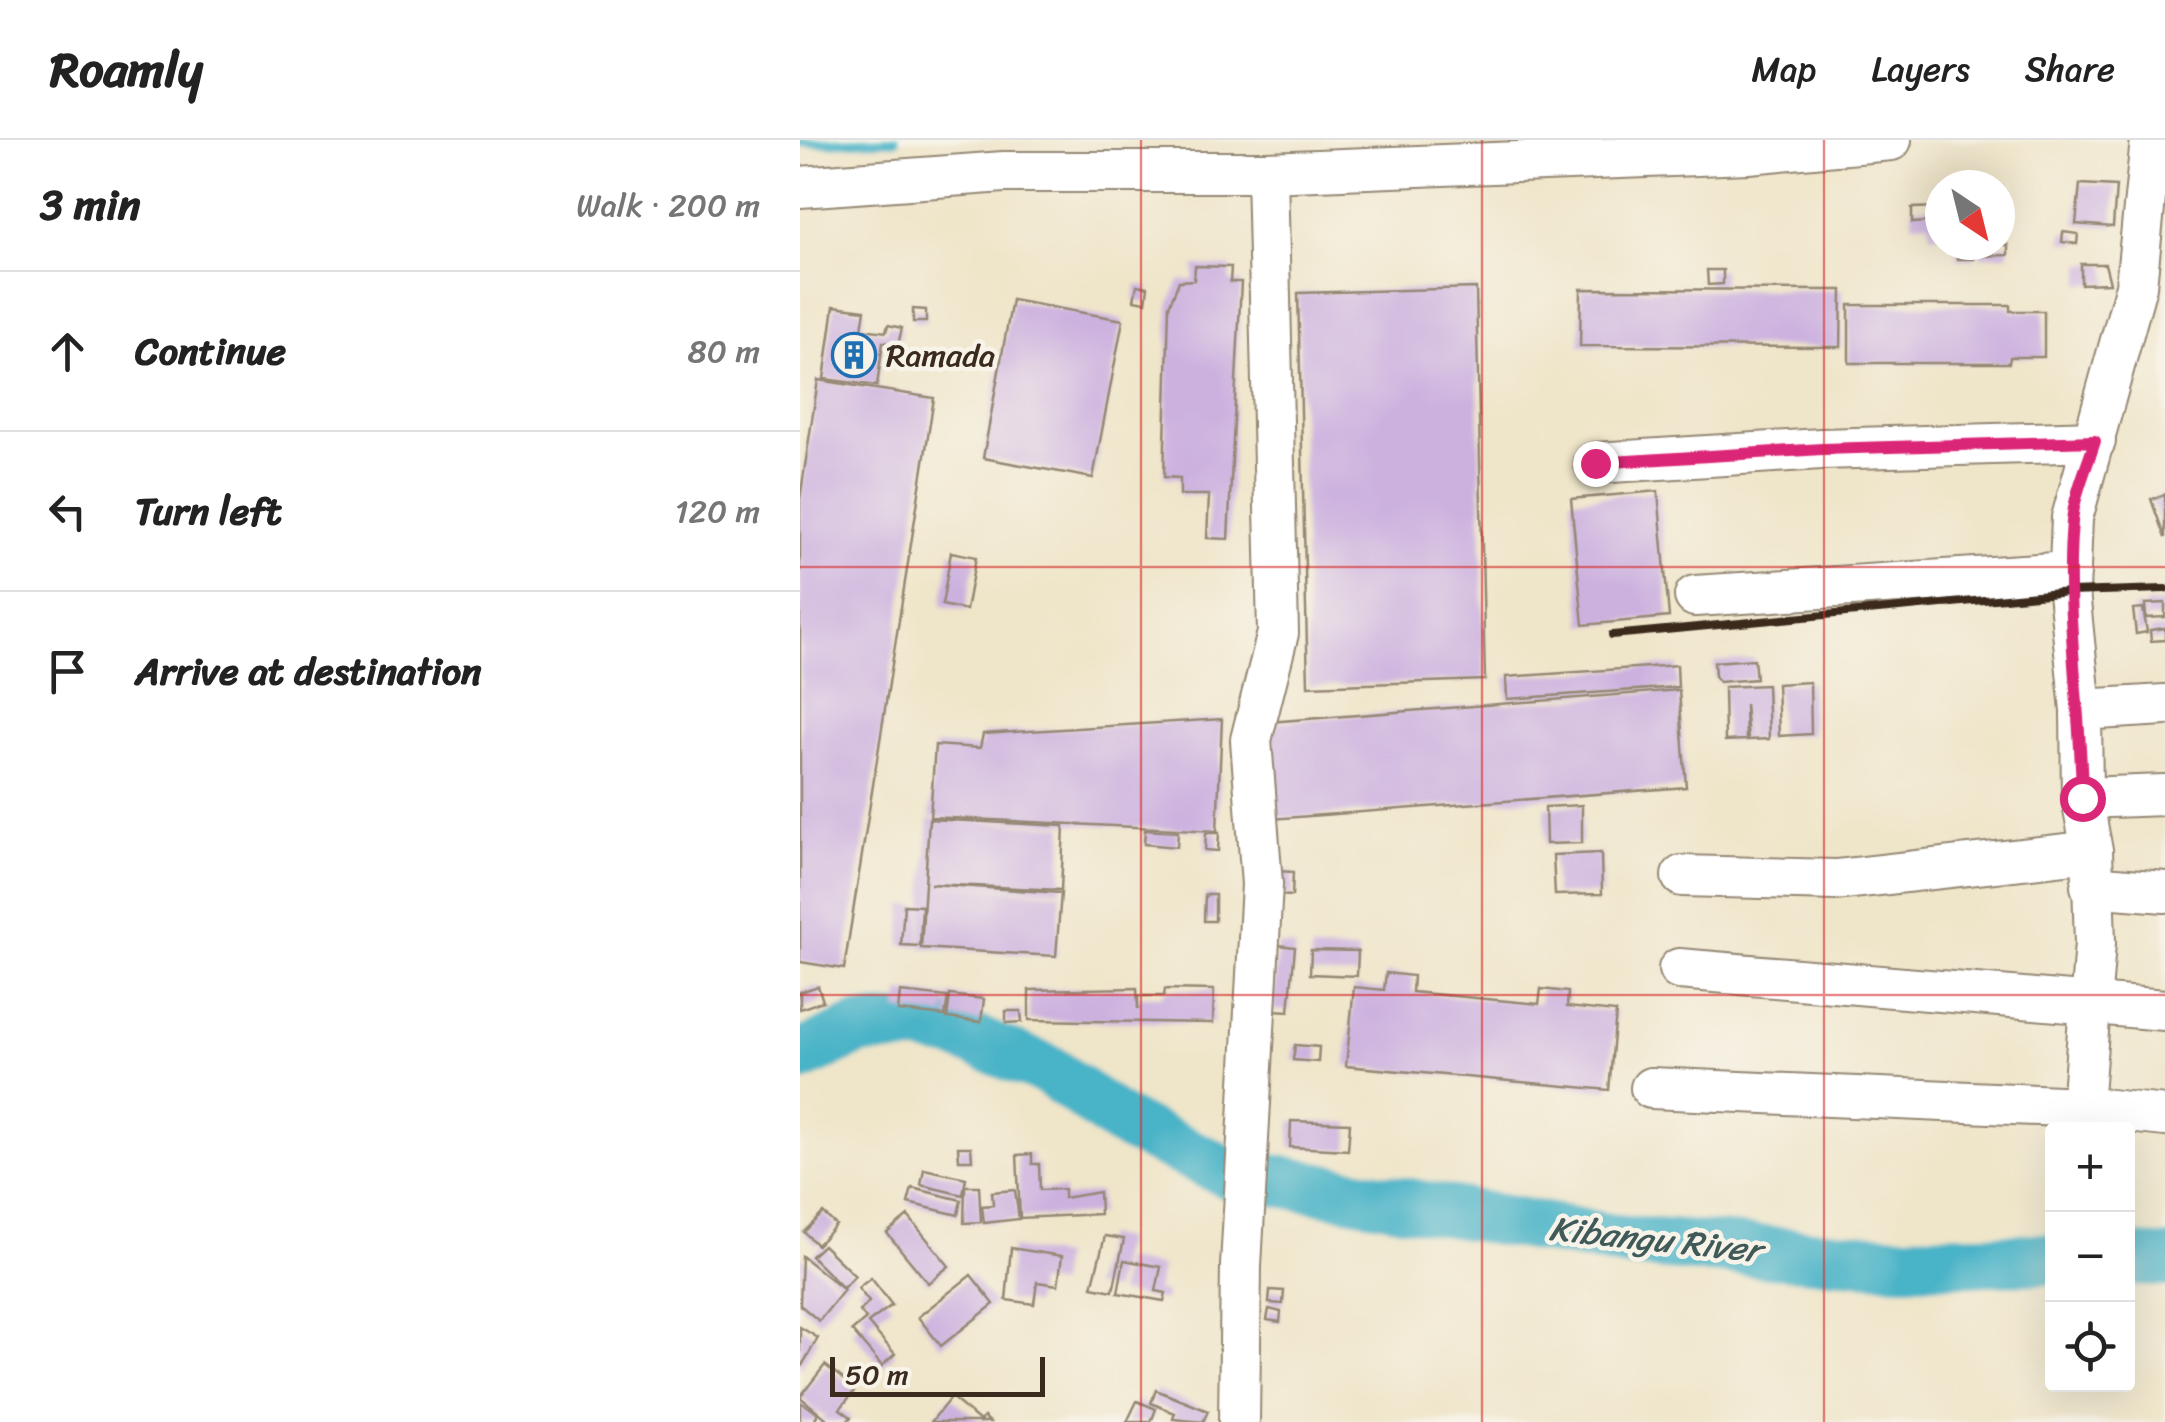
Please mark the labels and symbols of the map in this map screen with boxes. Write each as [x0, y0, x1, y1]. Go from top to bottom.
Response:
north arrow [1925, 170, 2015, 260]
place label: Ramada [886, 327, 995, 384]
building icon: Ramada [831, 332, 877, 378]
route end [1573, 441, 1619, 487]
route start [2060, 776, 2106, 822]
water label: Kibangu River [1547, 1197, 1770, 1282]
scale bar [830, 1352, 1045, 1396]

